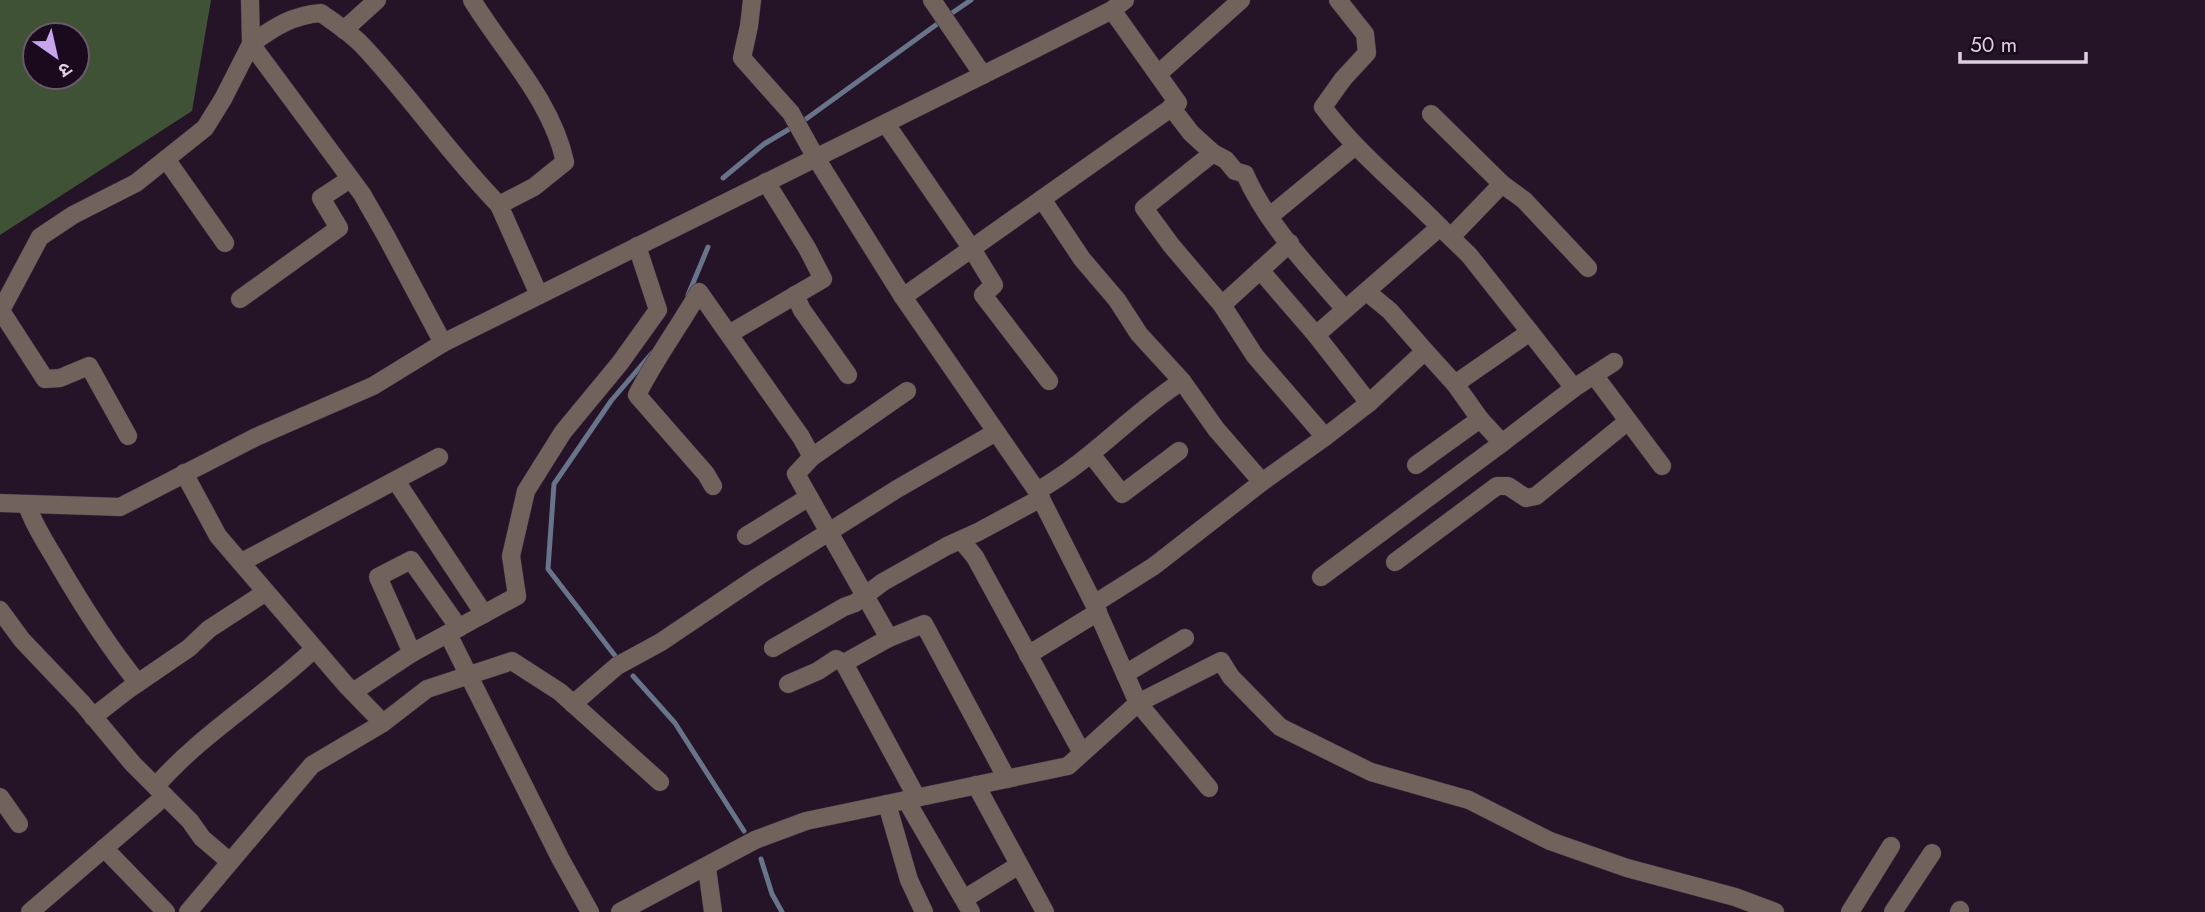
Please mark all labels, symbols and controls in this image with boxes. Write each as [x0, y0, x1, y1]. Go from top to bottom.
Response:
north arrow [21, 21, 91, 91]
scale bar [1960, 21, 2086, 65]
text: 50 m [1970, 30, 2017, 60]
text: उ [52, 55, 77, 84]

